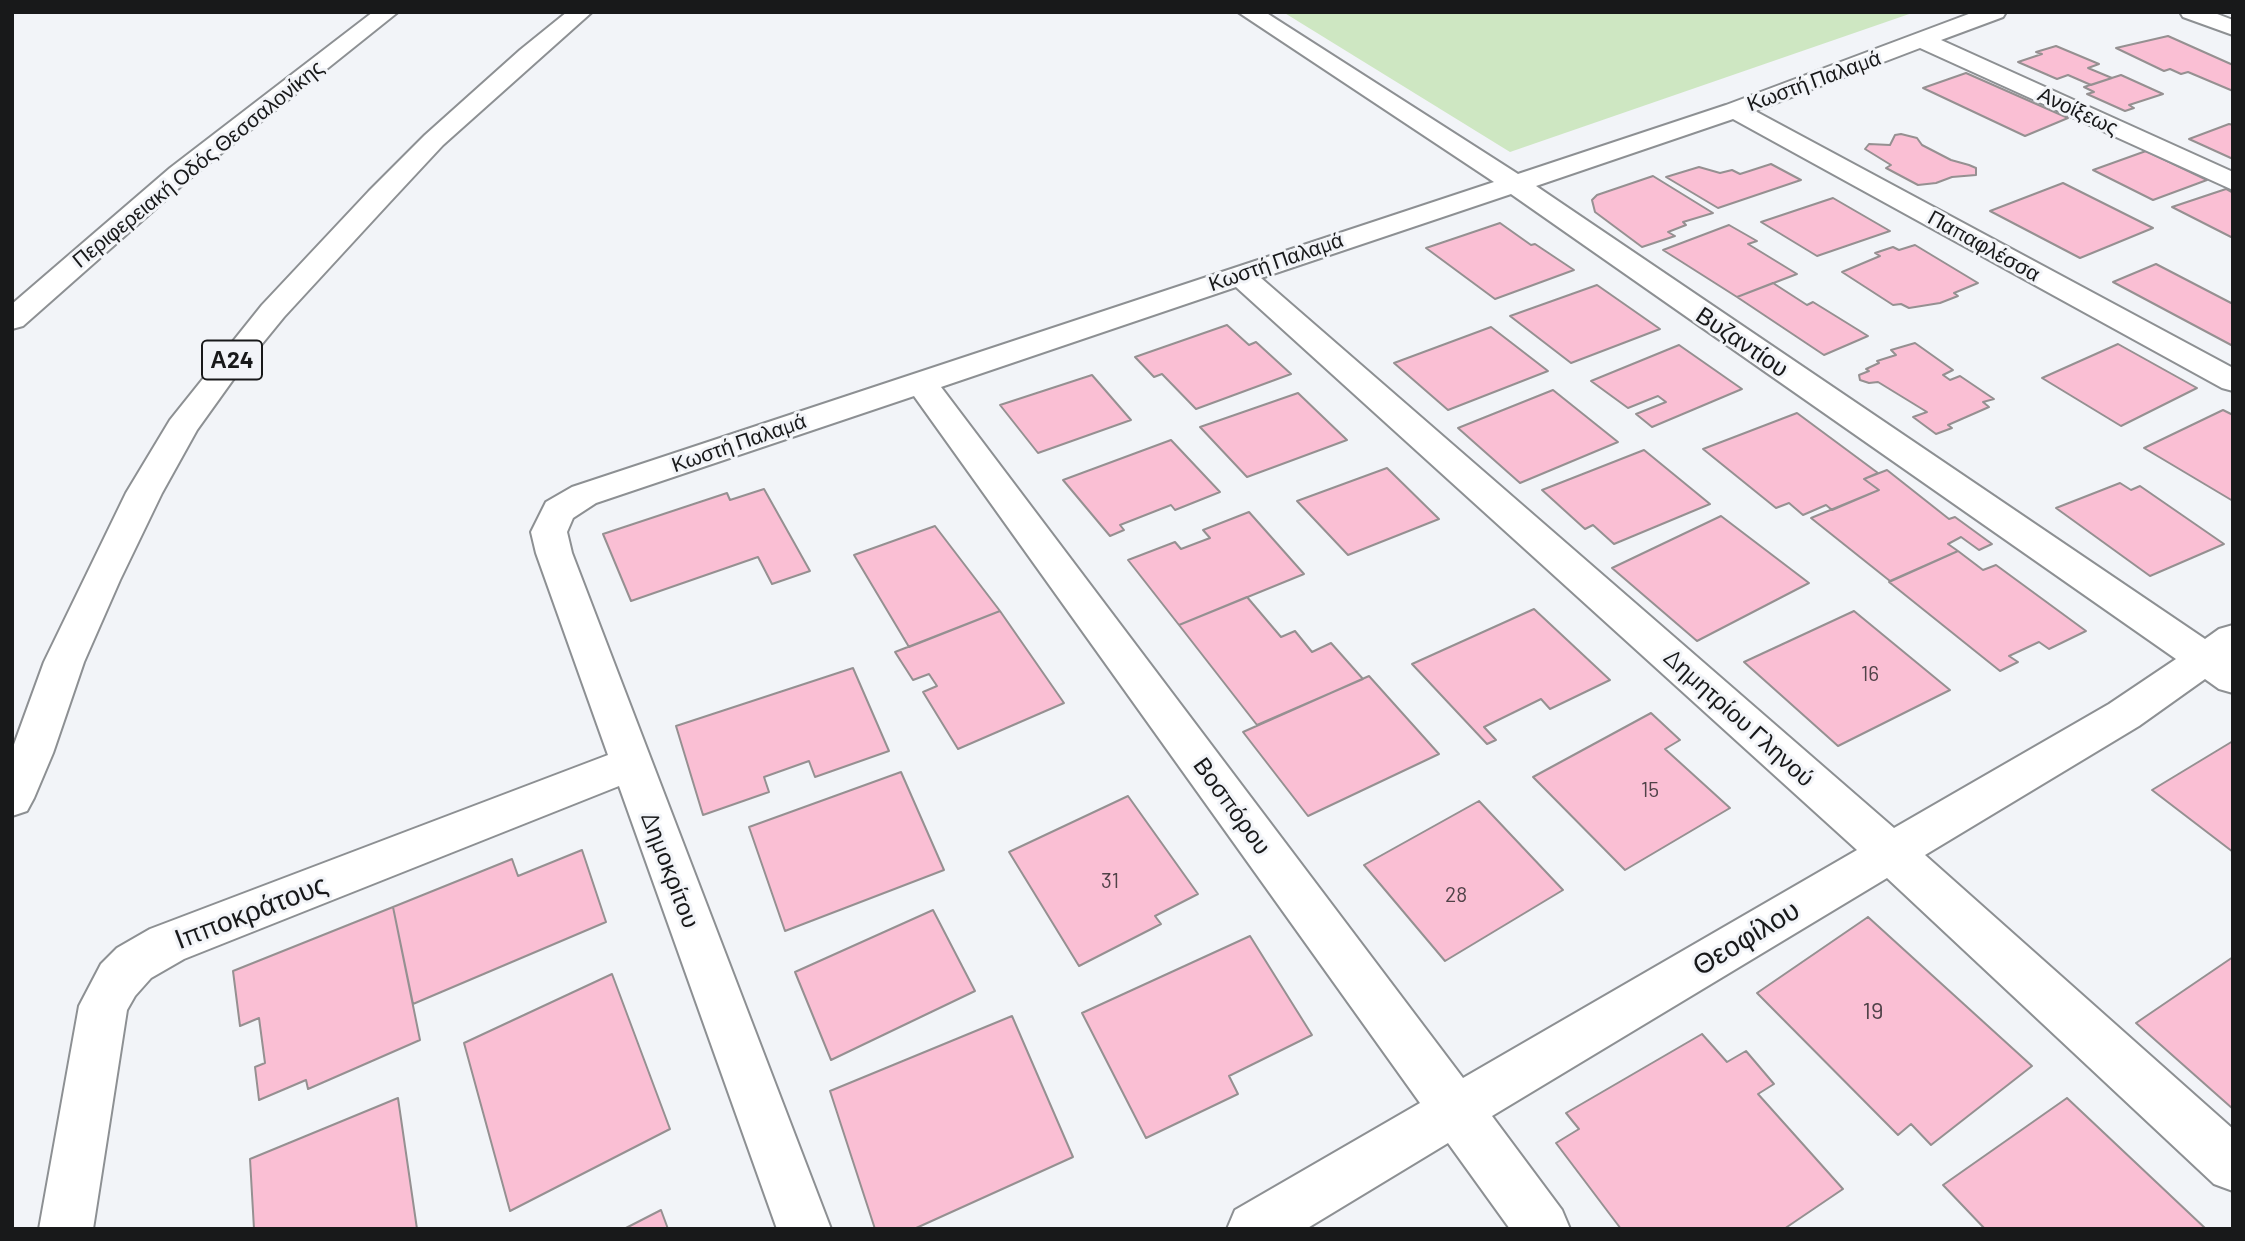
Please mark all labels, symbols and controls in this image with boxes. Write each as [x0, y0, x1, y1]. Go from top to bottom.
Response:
street label: Κωστή Παλαμά [1744, 45, 1884, 117]
street label: Περιφερειακή Οδός Θεσσαλονίκης [67, 55, 329, 273]
street label: Ανοίξεως [2034, 81, 2122, 141]
street label: Παπαφλέσσα [1924, 205, 2044, 287]
street label: Κωστή Παλαμά [1205, 227, 1347, 297]
street label: Βυζαντίου [1690, 301, 1794, 383]
road number: Α24 [202, 340, 262, 380]
street label: Κωστή Παλαμά [668, 408, 810, 478]
street label: Δημητρίου Γληνού [1658, 643, 1820, 793]
house number: 16 [1861, 661, 1879, 687]
street label: Βοσπόρου [1187, 752, 1277, 860]
house number: 15 [1641, 777, 1659, 803]
street label: Δημοκρίτου [635, 808, 705, 932]
street label: Ιπποκράτους [170, 868, 332, 956]
house number: 31 [1101, 868, 1119, 894]
house number: 28 [1445, 882, 1467, 908]
street label: Θεοφίλου [1686, 893, 1806, 983]
house number: 19 [1863, 997, 1883, 1025]

